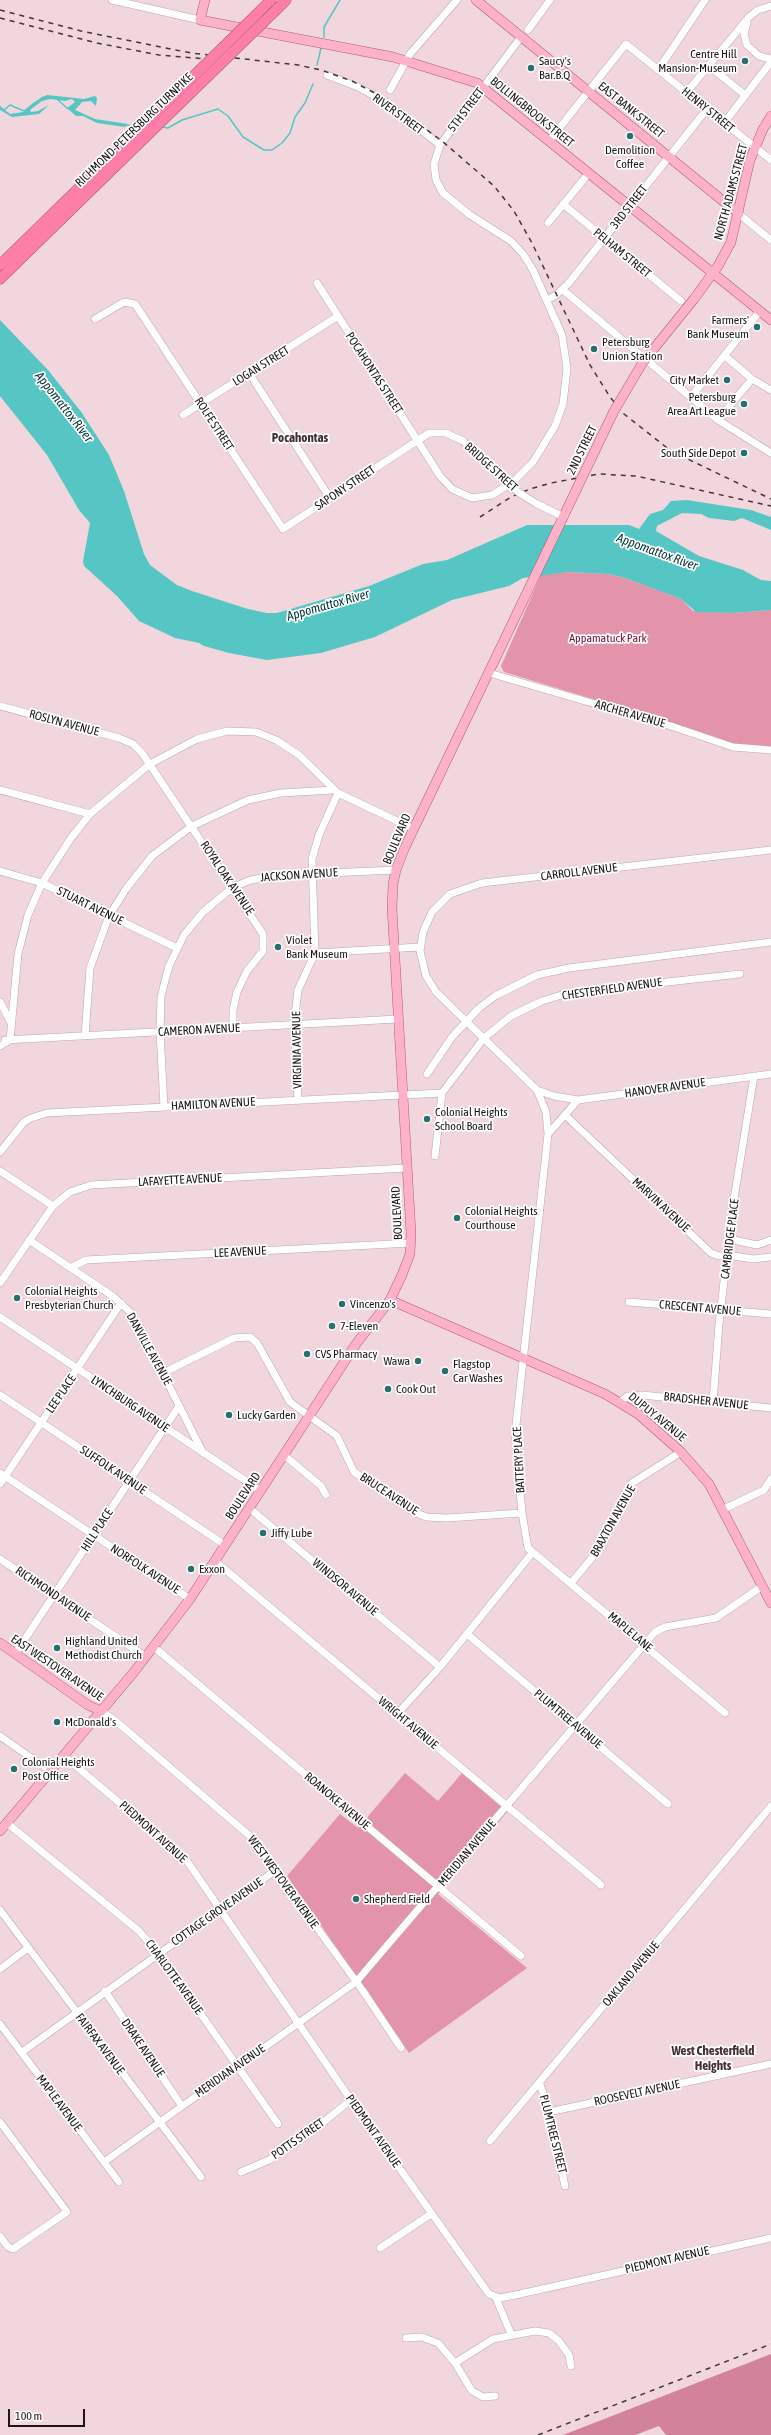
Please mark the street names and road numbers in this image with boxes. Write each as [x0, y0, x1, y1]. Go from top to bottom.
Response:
street label: RICHMOND-PETERSBURG TURNPIKE [72, 70, 196, 190]
street label: BOLLINGBROOK STREET [487, 74, 577, 150]
street label: EAST BANK STREET [595, 79, 667, 141]
street label: HENRY STREET [679, 84, 737, 136]
street label: 5TH STREET [445, 85, 487, 135]
street label: RIVER STREET [370, 91, 426, 137]
street label: NORTH ADAMS STREET [711, 142, 751, 242]
street label: 3RD STREET [607, 182, 651, 232]
street label: PELHAM STREET [590, 225, 654, 281]
street label: POCAHONTAS STREET [342, 330, 406, 416]
street label: LOGAN STREET [230, 343, 292, 389]
street label: ROLFE STREET [191, 395, 237, 453]
street label: 2ND STREET [564, 423, 600, 477]
street label: BRIDGE STREET [462, 439, 520, 495]
street label: SAPONY STREET [312, 463, 378, 513]
street label: ARCHER AVENUE [593, 697, 667, 731]
street label: ROSLYN AVENUE [28, 707, 100, 739]
street label: BOULEVARD [380, 811, 414, 867]
street label: ROYAL OAK AVENUE [197, 838, 257, 918]
street label: CARROLL AVENUE [540, 860, 618, 884]
street label: JACKSON AVENUE [260, 865, 338, 885]
street label: STUART AVENUE [54, 884, 126, 928]
street label: CHESTERFIELD AVENUE [561, 975, 663, 1003]
street label: VIRGINIA AVENUE [289, 1011, 305, 1089]
street label: CAMERON AVENUE [158, 1021, 240, 1039]
street label: HANOVER AVENUE [624, 1075, 706, 1101]
street label: HAMILTON AVENUE [171, 1095, 255, 1113]
street label: LAFAYETTE AVENUE [138, 1171, 222, 1189]
street label: MARVIN AVENUE [629, 1175, 693, 1235]
street label: BOULEVARD [388, 1186, 406, 1240]
street label: CAMBRIDGE PLACE [718, 1198, 742, 1280]
street label: LEE AVENUE [213, 1243, 267, 1261]
street label: CRESCENT AVENUE [659, 1297, 741, 1319]
street label: DANVILLE AVENUE [123, 1310, 175, 1388]
street label: LEE PLACE [43, 1372, 79, 1416]
street label: LYNCHBURG AVENUE [88, 1373, 172, 1435]
street label: DUPUY AVENUE [625, 1389, 689, 1445]
street label: BRADSHER AVENUE [663, 1389, 749, 1413]
street label: BATTERY PLACE [510, 1426, 528, 1494]
street label: SUFFOLK AVENUE [77, 1443, 149, 1497]
street label: BOULEVARD [222, 1470, 264, 1522]
street label: BRUCE AVENUE [357, 1470, 421, 1518]
street label: BRAXTON AVENUE [587, 1483, 639, 1559]
street label: HILL PLACE [78, 1506, 116, 1554]
street label: NORFOLK AVENUE [108, 1541, 182, 1597]
street label: WINDSOR AVENUE [309, 1555, 381, 1619]
street label: RICHMOND AVENUE [13, 1563, 93, 1625]
street label: MAPLE LANE [605, 1609, 655, 1655]
street label: EAST WESTOVER AVENUE [8, 1632, 106, 1704]
street label: PLUMTREE AVENUE [531, 1686, 605, 1752]
street label: WRIGHT AVENUE [375, 1694, 441, 1752]
street label: ROANOKE AVENUE [301, 1769, 373, 1833]
street label: PIEDMONT AVENUE [116, 1798, 190, 1866]
street label: MERIDIAN AVENUE [435, 1817, 499, 1889]
street label: WEST WESTOVER AVENUE [245, 1833, 321, 1931]
street label: COTTAGE GROVE AVENUE [168, 1875, 266, 1949]
street label: CHARLOTTE AVENUE [142, 1937, 206, 2017]
street label: OAKLAND AVENUE [600, 1938, 662, 2010]
street label: FAIRFAX AVENUE [72, 2011, 128, 2077]
street label: DRAKE AVENUE [118, 2016, 168, 2080]
street label: MERIDIAN AVENUE [192, 2041, 268, 2101]
street label: MAPLE AVENUE [33, 2072, 85, 2134]
street label: ROOSEVELT AVENUE [593, 2077, 681, 2109]
street label: PIEDMONT AVENUE [343, 2092, 403, 2170]
street label: PLUMTREE STREET [536, 2093, 570, 2175]
street label: POTTS STREET [269, 2115, 327, 2163]
street label: PIEDMONT AVENUE [624, 2243, 710, 2277]

